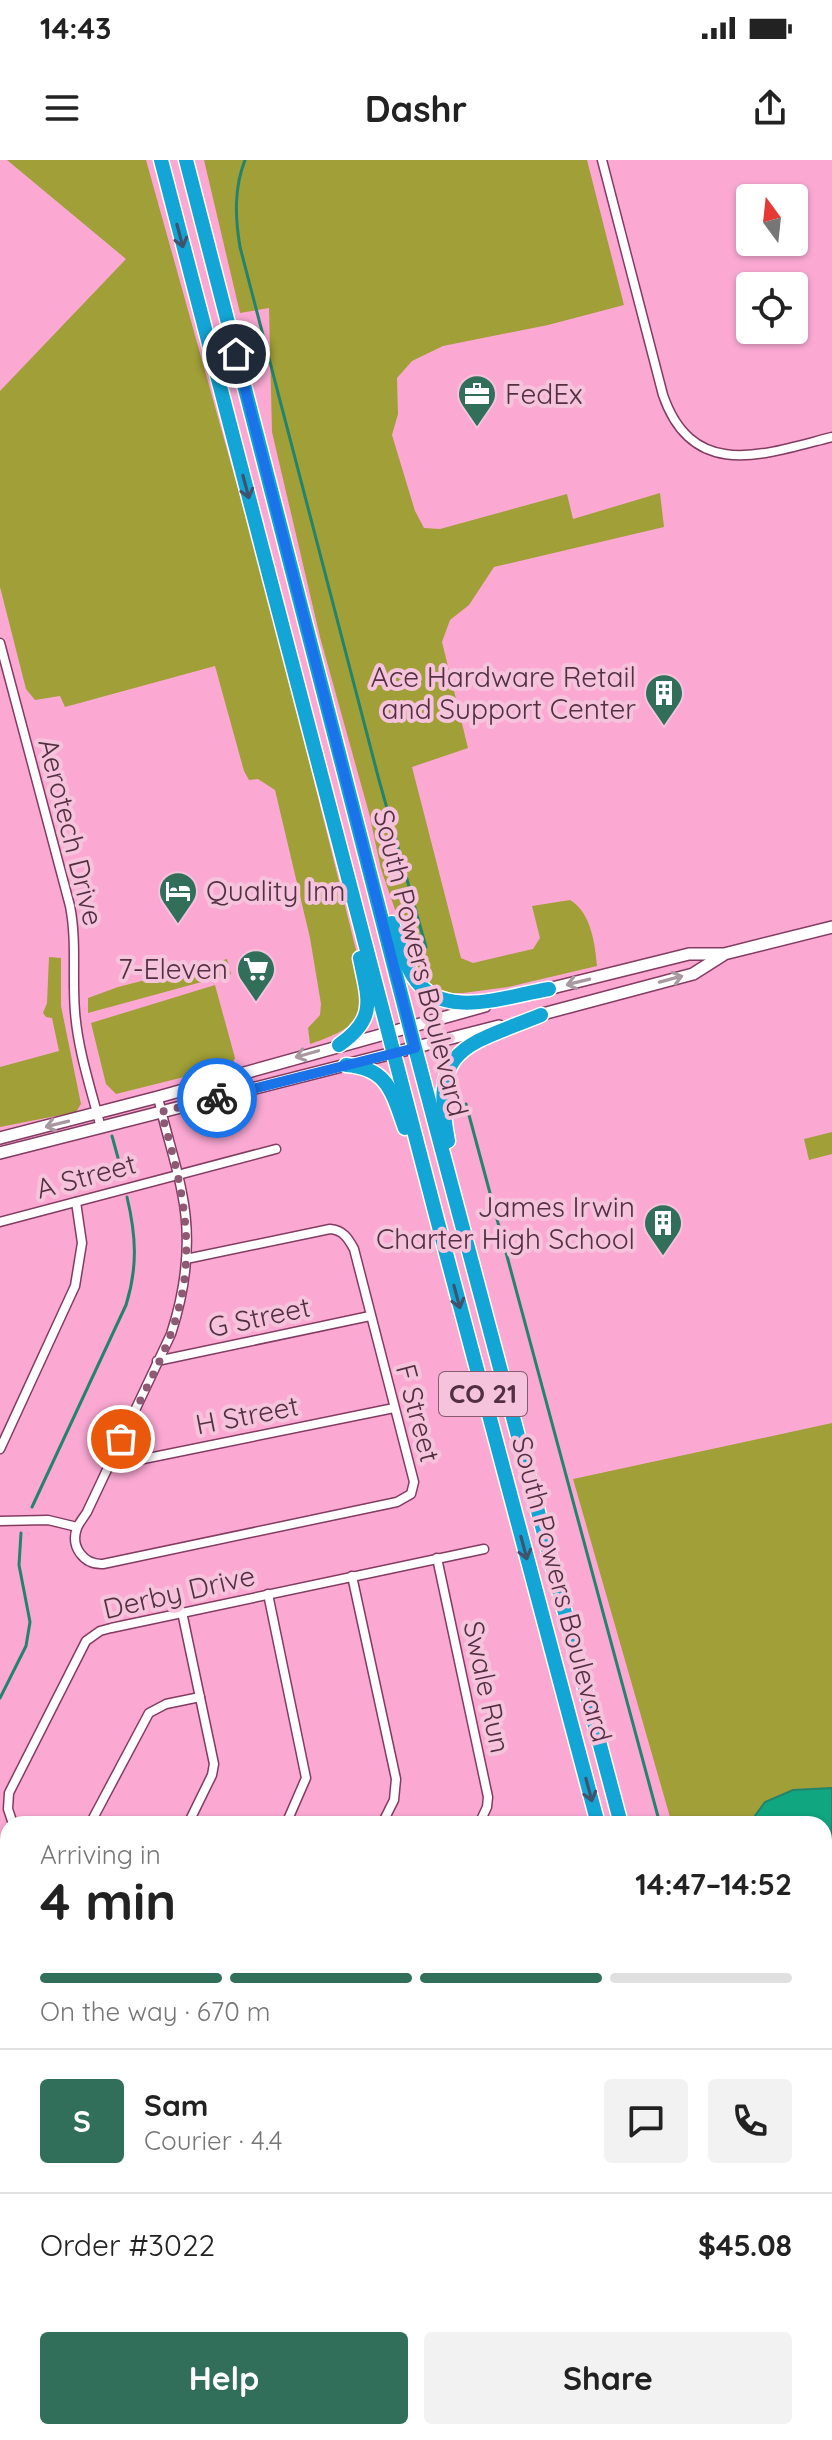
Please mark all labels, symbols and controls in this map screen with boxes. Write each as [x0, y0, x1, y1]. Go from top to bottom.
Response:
text: 14:43 [40, 9, 111, 47]
icon: menu [40, 86, 84, 130]
text: Dashr [365, 86, 467, 131]
icon: share [748, 86, 792, 130]
north arrow [736, 184, 808, 256]
map controls [736, 184, 808, 344]
one-way arrow [173, 222, 188, 248]
button: locate [736, 272, 808, 344]
pin [202, 320, 270, 388]
icon: home [214, 332, 258, 376]
office icon: FedEx [456, 373, 498, 428]
place label: FedEx [505, 376, 583, 411]
one-way arrow [239, 474, 254, 500]
place label: Ace Hardware Retail and Support Center [371, 659, 636, 726]
building icon: Ace Hardware Retail and Support Center [643, 672, 685, 727]
street label: Aerotech Drive [31, 735, 112, 929]
street label: South Powers Boulevard [366, 806, 477, 1120]
hotel icon: Quality Inn [157, 870, 199, 925]
place label: Quality Inn [206, 873, 345, 908]
supermarket icon: 7-Eleven [235, 948, 277, 1003]
place label: 7-Eleven [118, 951, 228, 986]
one-way arrow [658, 971, 684, 986]
one-way arrow [566, 975, 592, 990]
one-way arrow [295, 1048, 321, 1063]
courier [177, 1058, 257, 1138]
icon: bike [195, 1076, 239, 1120]
one-way arrow [44, 1117, 70, 1132]
street label: A Street [32, 1145, 140, 1206]
place label: James Irwin Charter High School [376, 1189, 635, 1256]
building icon: James Irwin Charter High School [642, 1202, 684, 1257]
one-way arrow [451, 1284, 466, 1309]
street label: G Street [205, 1289, 313, 1344]
street label: F Street [389, 1360, 448, 1466]
road number: CO 21 [439, 1372, 527, 1416]
street label: H Street [192, 1387, 301, 1442]
pin [87, 1405, 155, 1473]
icon: bag [99, 1417, 143, 1461]
street label: South Powers Boulevard [505, 1432, 620, 1746]
one-way arrow [518, 1535, 533, 1561]
street label: Derby Drive [99, 1557, 258, 1626]
street label: Swale Run [456, 1618, 519, 1756]
one-way arrow [582, 1777, 597, 1803]
text: Arriving in [40, 1838, 161, 1871]
text: 14:47–14:52 [635, 1865, 792, 1903]
text: 4 min [40, 1868, 176, 1933]
text: On the way · 670 m [40, 1995, 270, 2028]
button: chat [604, 2079, 688, 2163]
button: phone [708, 2079, 792, 2163]
text: Sam [144, 2086, 208, 2124]
text: S [73, 2102, 91, 2140]
text: Courier · 4.4 [144, 2124, 282, 2157]
text: Order #3022 [40, 2226, 215, 2264]
text: $45.08 [698, 2226, 792, 2264]
button: Help [40, 2332, 408, 2424]
button: Share [424, 2332, 792, 2424]

